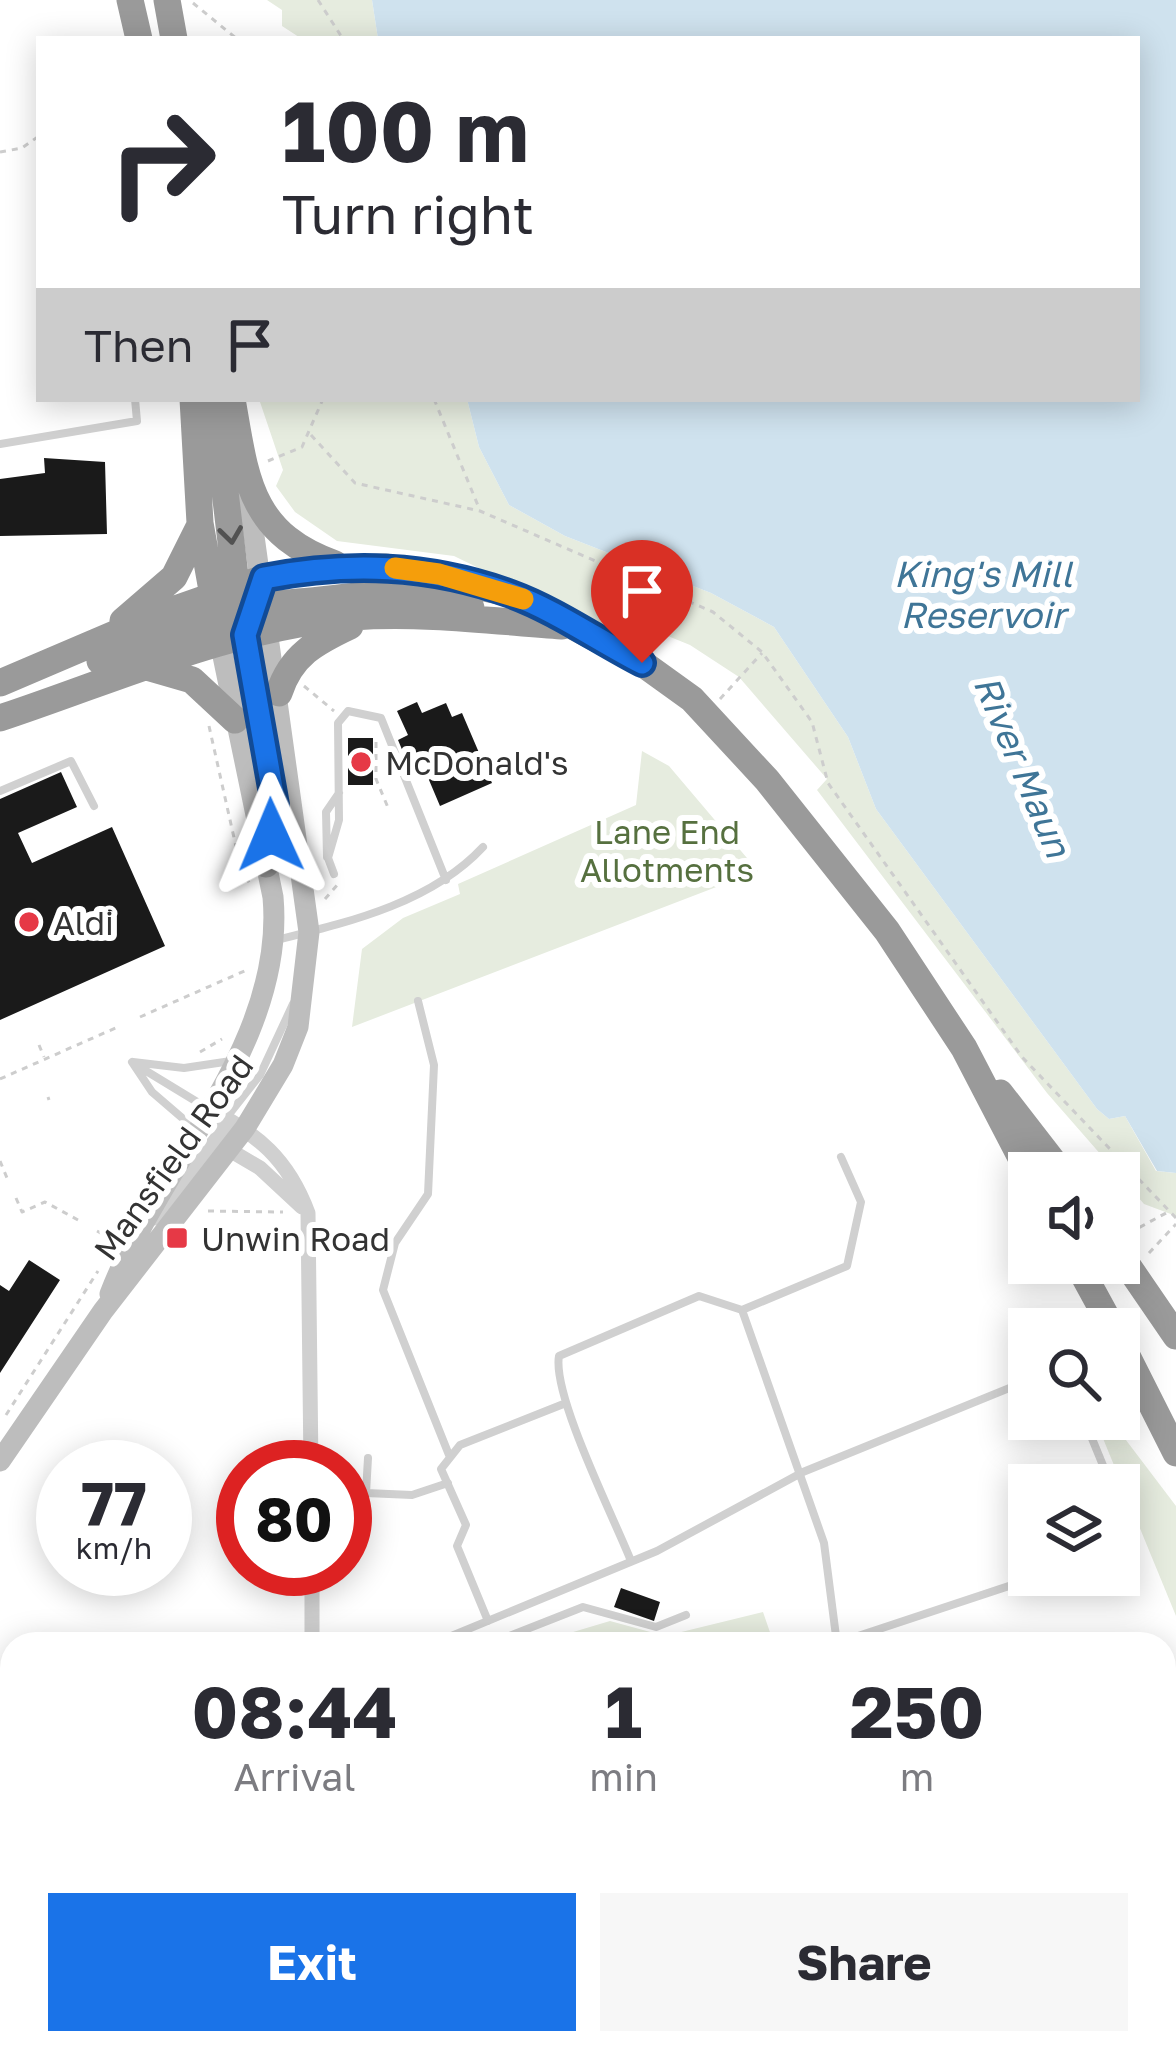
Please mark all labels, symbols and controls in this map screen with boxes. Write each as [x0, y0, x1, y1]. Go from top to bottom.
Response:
text: 100 m [282, 80, 529, 180]
icon: right [84, 84, 240, 240]
text: Turn right [282, 181, 534, 246]
icon: arrive [217, 312, 283, 378]
text: Then [84, 318, 193, 372]
one-way arrow [217, 525, 243, 545]
pin [591, 540, 693, 663]
water label: King's Mill Reservoir [894, 552, 1074, 636]
icon: arrive [609, 558, 675, 624]
water label: River Maun [966, 669, 1081, 865]
place label: McDonald's [385, 743, 568, 782]
marker: McDonald's [348, 749, 374, 775]
position arrow [208, 772, 334, 898]
park label: Lane End Allotments [580, 812, 754, 889]
place label: Aldi [53, 903, 114, 942]
marker: Aldi [16, 909, 42, 935]
street label: Mansfield Road [85, 1047, 261, 1267]
map controls [1008, 1152, 1140, 1596]
button: sound [1008, 1152, 1140, 1284]
place label: Unwin Road [201, 1219, 390, 1258]
marker: Unwin Road [164, 1225, 190, 1251]
button: search [1008, 1308, 1140, 1440]
speed limit sign: 80 [216, 1440, 372, 1596]
button: layers [1008, 1464, 1140, 1596]
text: 77 [81, 1467, 147, 1539]
text: km/h [76, 1530, 152, 1566]
text: 08:44 [192, 1667, 398, 1754]
text: 1 [605, 1667, 642, 1754]
text: 250 [850, 1667, 984, 1754]
text: Arrival [233, 1753, 356, 1800]
text: min [589, 1753, 658, 1800]
text: m [900, 1753, 934, 1800]
button: Exit [48, 1893, 576, 2031]
button: Share [600, 1893, 1128, 2031]

